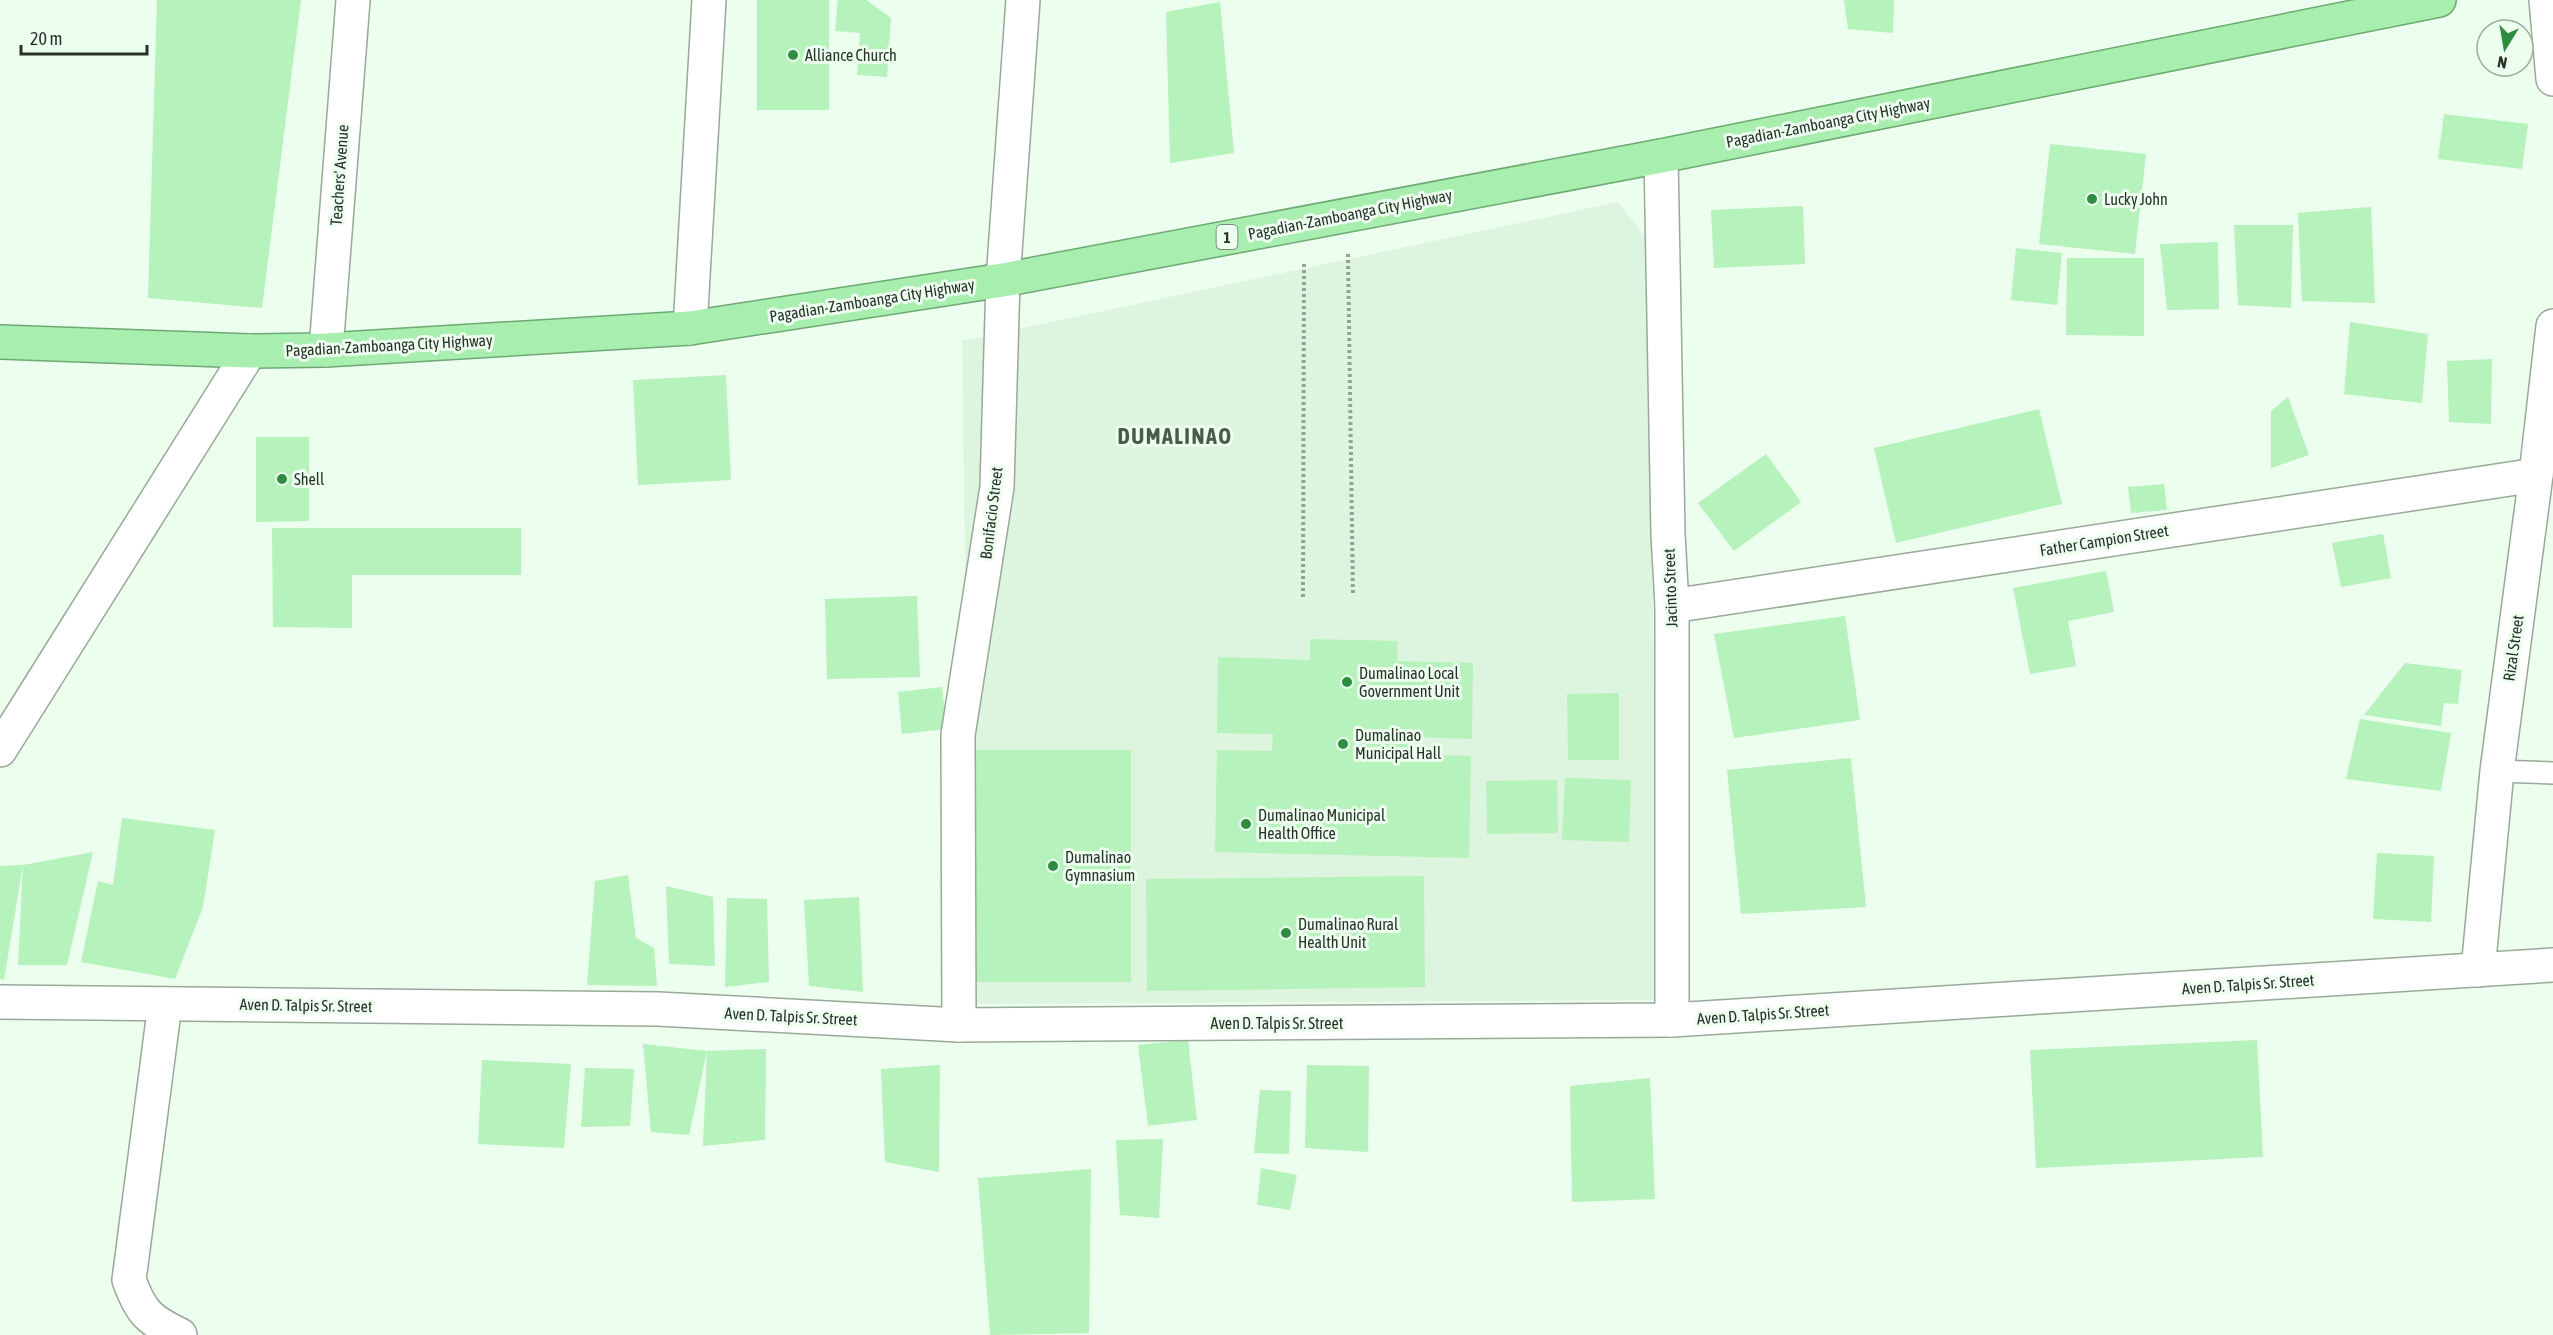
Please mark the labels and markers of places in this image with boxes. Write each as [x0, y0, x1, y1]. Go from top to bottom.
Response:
place label: Alliance Church [805, 46, 897, 64]
marker: Alliance Church [786, 48, 800, 62]
place label: Lucky John [2104, 190, 2168, 209]
marker: Lucky John [2085, 192, 2099, 206]
place label: Shell [294, 470, 325, 488]
marker: Shell [275, 472, 289, 486]
place label: Dumalinao Local Government Unit [1359, 664, 1460, 700]
marker: Dumalinao Local Government Unit [1340, 675, 1354, 689]
place label: Dumalinao Municipal Hall [1355, 726, 1442, 763]
marker: Dumalinao Municipal Hall [1336, 737, 1350, 751]
place label: Dumalinao Municipal Health Office [1258, 806, 1386, 842]
marker: Dumalinao Municipal Health Office [1239, 817, 1253, 831]
place label: Dumalinao Gymnasium [1065, 848, 1135, 885]
marker: Dumalinao Gymnasium [1046, 859, 1060, 873]
place label: Dumalinao Rural Health Unit [1298, 915, 1399, 951]
marker: Dumalinao Rural Health Unit [1279, 926, 1293, 940]

